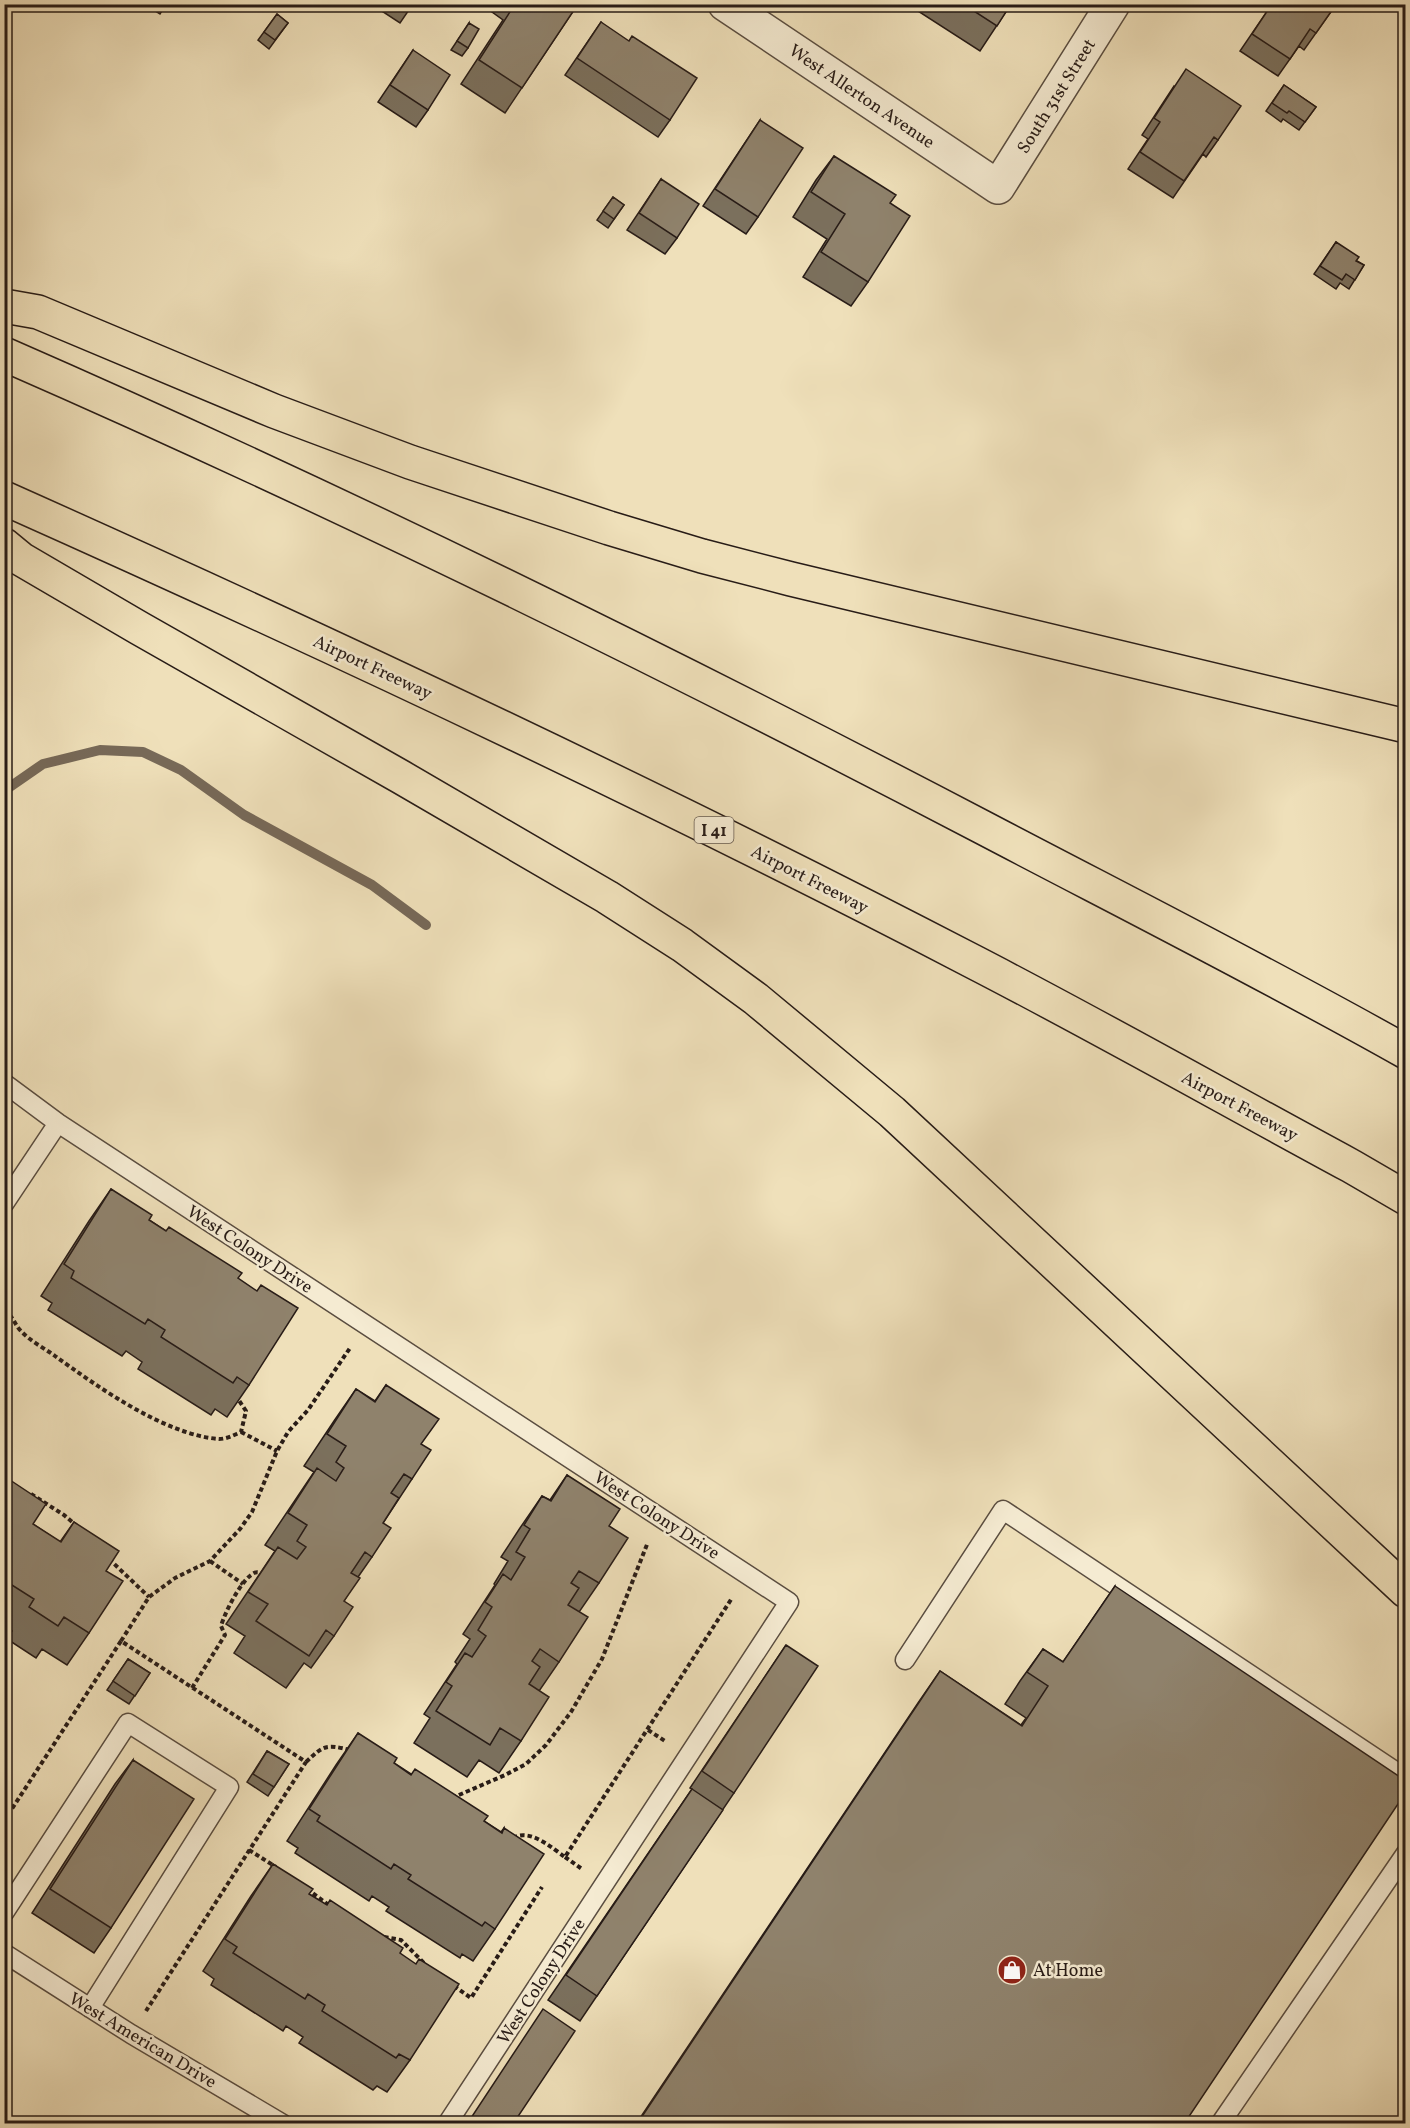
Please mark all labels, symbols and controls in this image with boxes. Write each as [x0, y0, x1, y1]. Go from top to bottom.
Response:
street label: South 31st Street [1012, 34, 1103, 159]
street label: West Allerton Avenue [783, 39, 939, 155]
street label: Airport Freeway [309, 630, 436, 707]
road number: I 41 [694, 817, 734, 843]
street label: Airport Freeway [746, 840, 873, 921]
street label: Airport Freeway [1176, 1066, 1302, 1149]
street label: West Colony Drive [181, 1200, 317, 1300]
street label: West Colony Drive [588, 1466, 724, 1566]
street label: West Colony Drive [492, 1914, 592, 2050]
shop icon: At Home [996, 1954, 1028, 1986]
place label: At Home [1033, 1959, 1103, 1984]
street label: West American Drive [64, 1987, 221, 2095]

